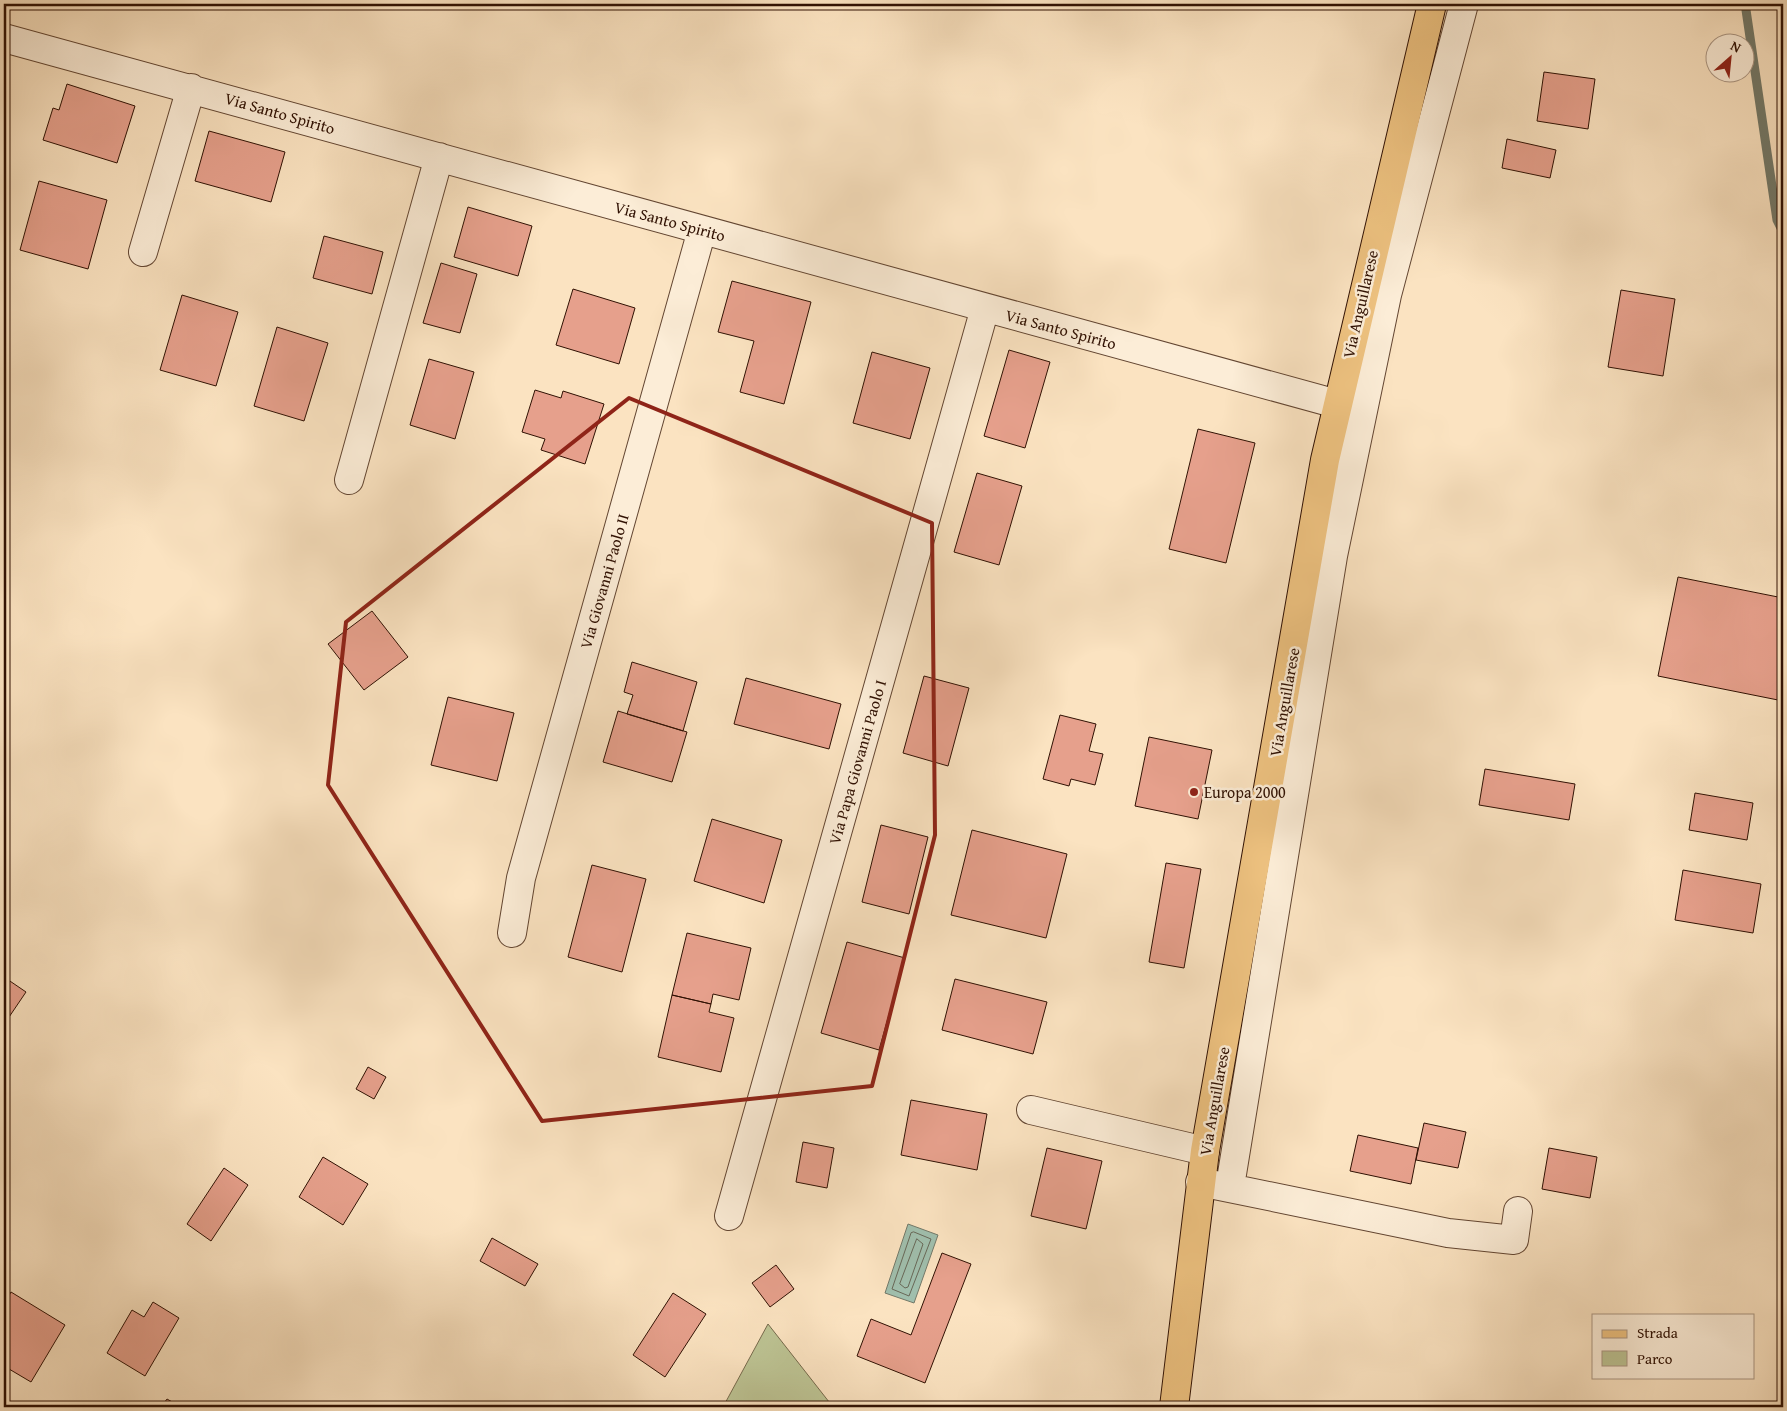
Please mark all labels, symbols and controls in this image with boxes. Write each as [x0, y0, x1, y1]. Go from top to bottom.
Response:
north arrow [1704, 32, 1754, 82]
text: N [1727, 35, 1745, 58]
street label: Via Santo Spirito [222, 86, 338, 140]
street label: Via Santo Spirito [612, 195, 728, 247]
street label: Via Anguillarese [1336, 248, 1384, 360]
street label: Via Santo Spirito [1003, 303, 1119, 355]
street label: Via Giovanni Paolo II [573, 511, 635, 651]
street label: Via Anguillarese [1263, 646, 1305, 758]
street label: Via Papa Giovanni Paolo I [822, 677, 892, 847]
place label: Europa 2000 [1204, 780, 1286, 804]
marker: Europa 2000 [1188, 786, 1200, 798]
street label: Via Anguillarese [1193, 1045, 1235, 1157]
legend [1592, 1314, 1754, 1378]
text: Strada [1637, 1322, 1678, 1343]
text: Parco [1637, 1348, 1673, 1369]

